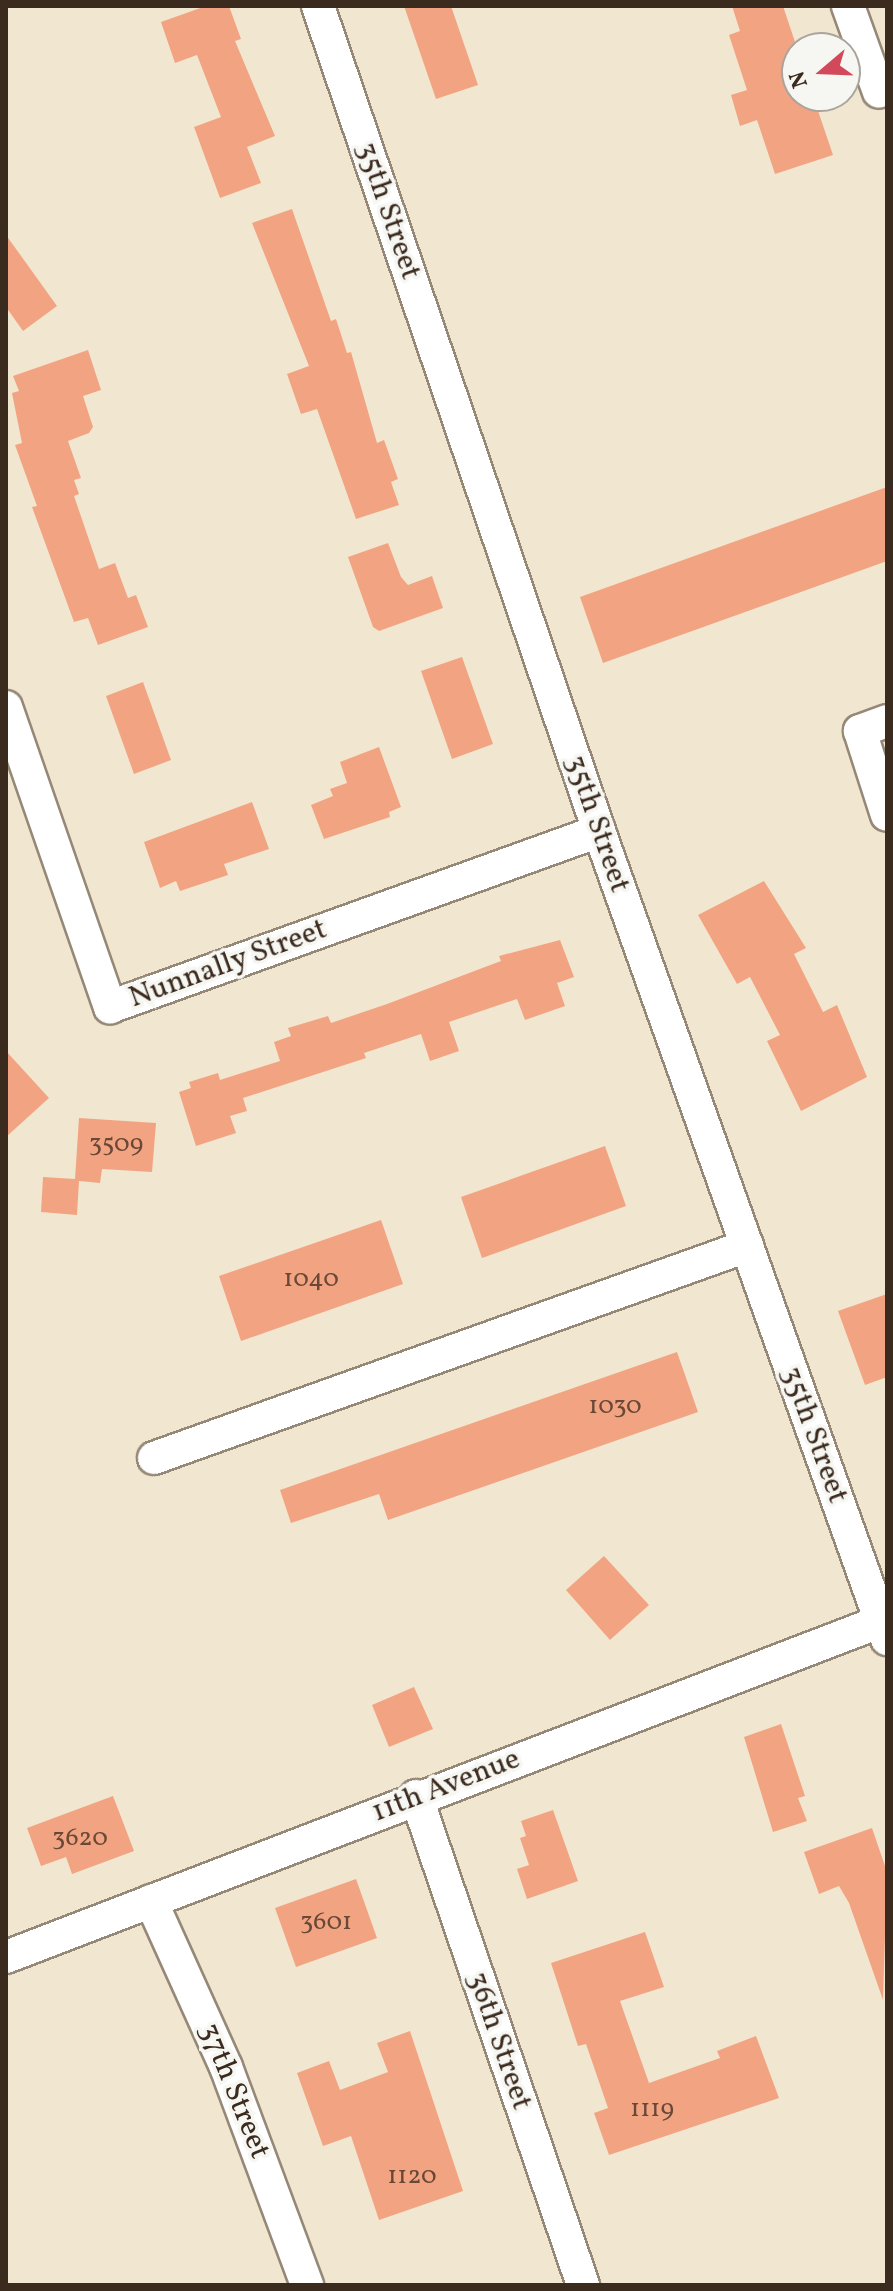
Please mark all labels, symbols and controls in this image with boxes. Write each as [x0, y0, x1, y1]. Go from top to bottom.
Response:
north arrow [781, 32, 861, 112]
text: N [782, 67, 817, 92]
street label: 35th Street [348, 138, 428, 284]
street label: 35th Street [557, 751, 637, 897]
street label: Nunnally Street [124, 911, 332, 1017]
house number: 3509 [89, 1129, 143, 1161]
house number: 1040 [283, 1264, 339, 1296]
street label: 35th Street [773, 1362, 855, 1508]
house number: 1030 [588, 1391, 642, 1423]
street label: 11th Avenue [367, 1741, 525, 1831]
house number: 3620 [52, 1823, 108, 1855]
house number: 3601 [300, 1907, 352, 1939]
street label: 36th Street [459, 1967, 539, 2115]
street label: 37th Street [191, 2018, 277, 2164]
house number: 1119 [630, 2094, 674, 2126]
house number: 1120 [387, 2161, 437, 2193]

